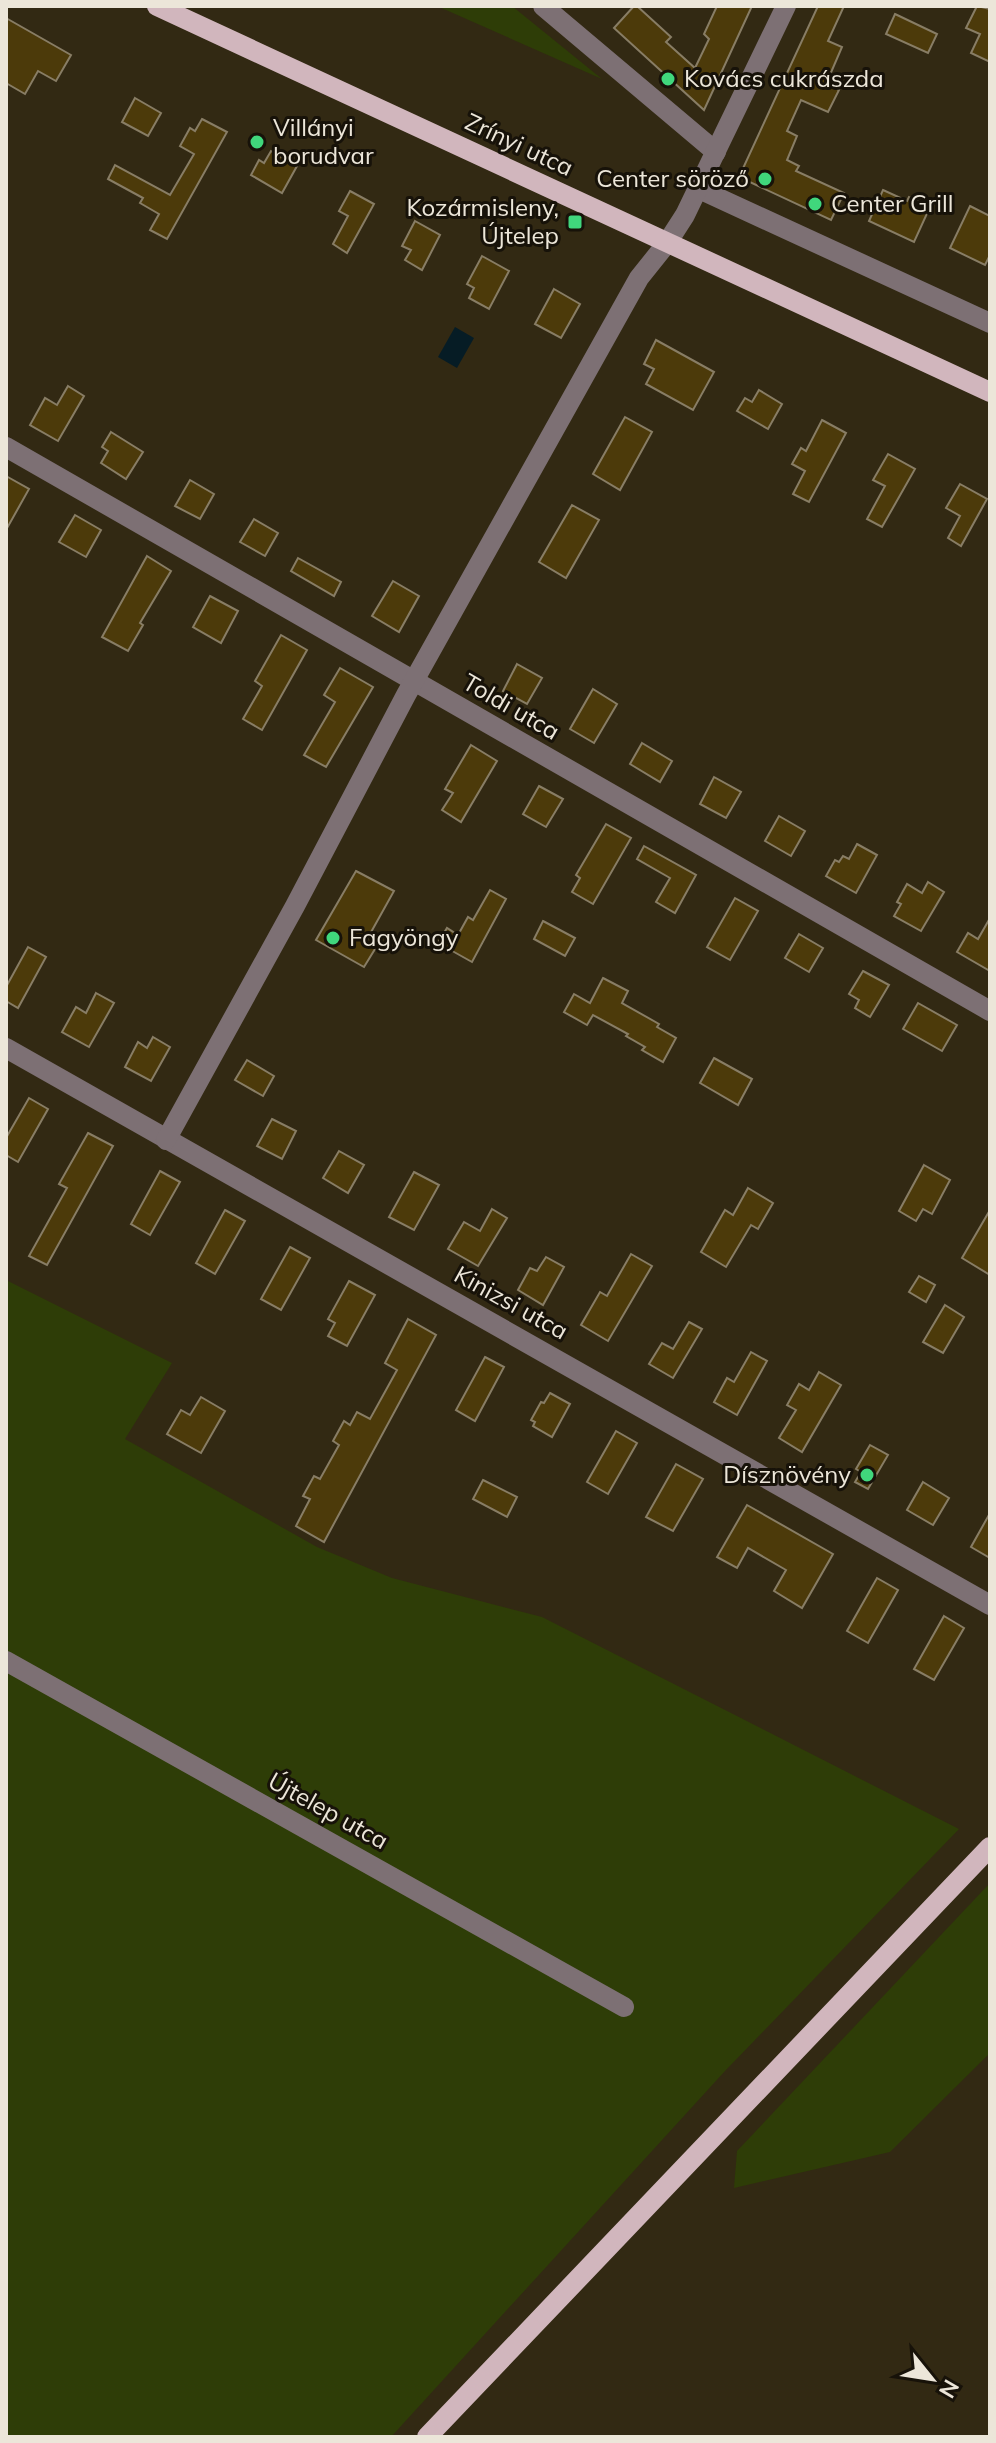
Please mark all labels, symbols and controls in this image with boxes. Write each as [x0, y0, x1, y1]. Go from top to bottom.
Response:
place label: Kovács cukrászda [684, 63, 884, 93]
marker: Kovács cukrászda [659, 70, 677, 88]
street label: Zrínyi utca [461, 106, 578, 182]
place label: Villányi borudvar [273, 112, 374, 170]
marker: Villányi borudvar [248, 133, 266, 151]
place label: Center söröző [596, 163, 749, 193]
marker: Center söröző [756, 170, 774, 188]
place label: Center Grill [831, 188, 953, 218]
place label: Kozármisleny, Újtelep [407, 192, 559, 250]
marker: Center Grill [806, 195, 824, 213]
marker: Kozármisleny, Újtelep [566, 213, 584, 231]
street label: Toldi utca [458, 666, 565, 746]
place label: Fagyöngy [349, 922, 459, 952]
marker: Fagyöngy [324, 929, 342, 947]
street label: Kinizsi utca [449, 1259, 574, 1346]
place label: Dísznövény [723, 1459, 851, 1489]
marker: Dísznövény [858, 1466, 876, 1484]
street label: Újtelep utca [263, 1765, 394, 1855]
north arrow [892, 2339, 972, 2419]
text: N [933, 2375, 966, 2403]

